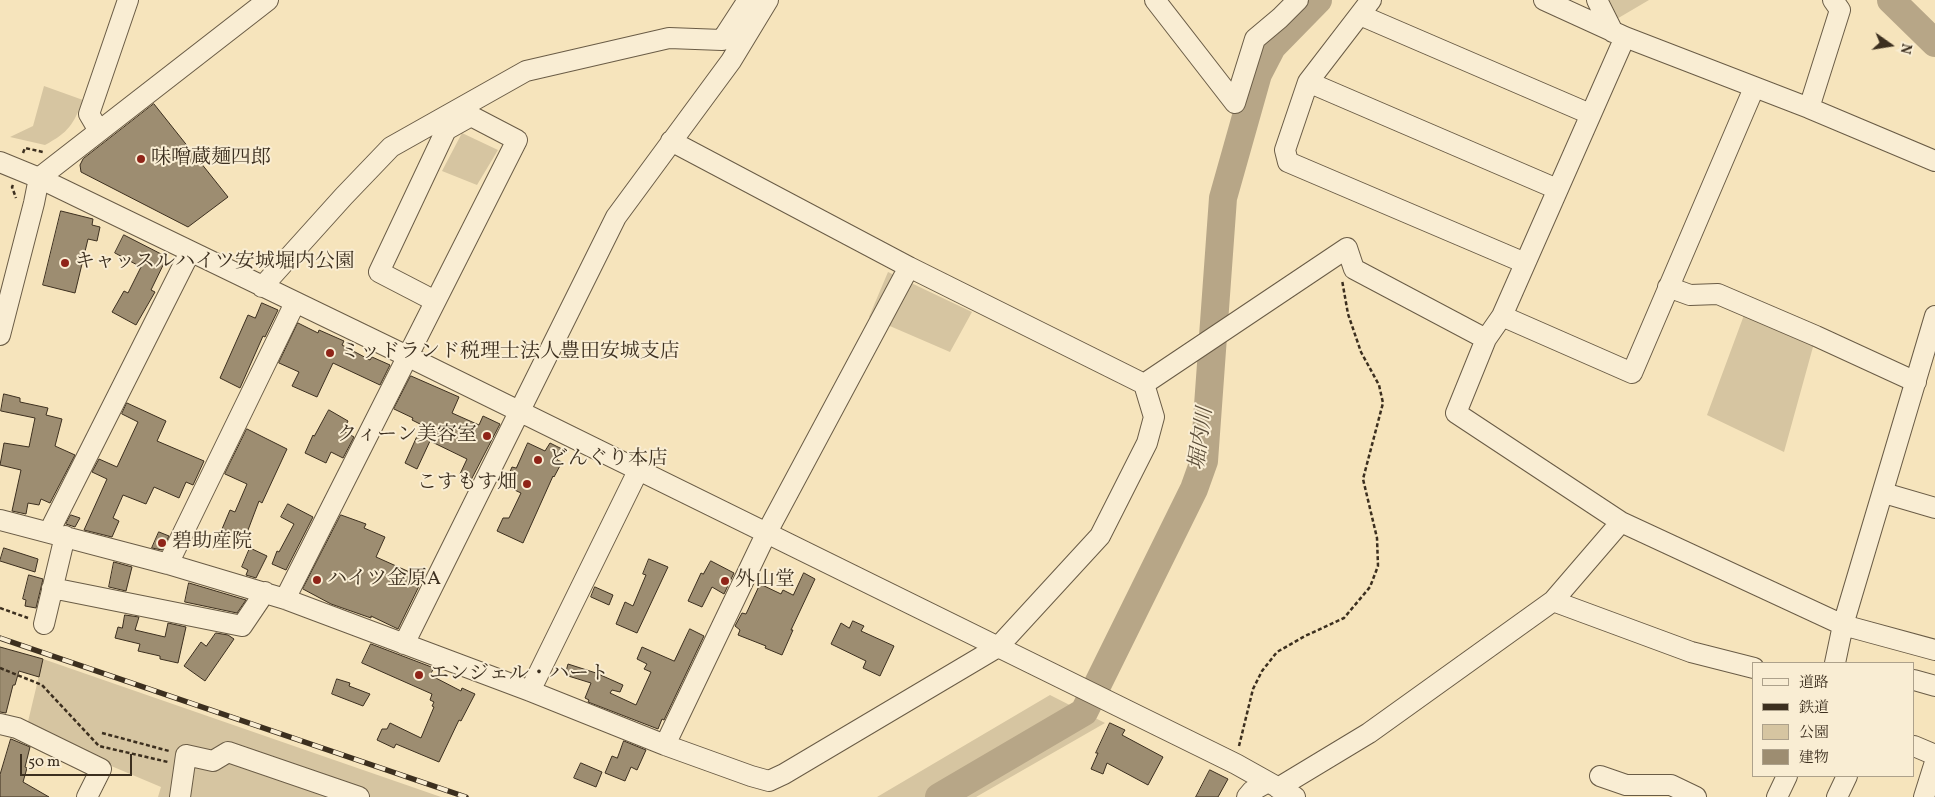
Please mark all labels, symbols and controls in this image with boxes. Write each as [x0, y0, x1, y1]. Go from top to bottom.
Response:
north arrow [1865, 20, 1915, 70]
text: N [1895, 41, 1916, 56]
place label: 味噌蔵麺四郎 [151, 147, 271, 171]
marker: 味噌蔵麺四郎 [135, 153, 147, 165]
place label: キャッスルハイツ安城堀内公園 [75, 251, 355, 275]
marker: キャッスルハイツ安城堀内公園 [59, 257, 71, 269]
place label: ミッドランド税理士法人豊田安城支店 [340, 341, 680, 365]
marker: ミッドランド税理士法人豊田安城支店 [324, 347, 336, 359]
water label: 堀内川 [1186, 406, 1220, 472]
place label: クィーン美容室 [337, 424, 477, 448]
marker: クィーン美容室 [481, 430, 493, 442]
place label: どんぐり本店 [548, 448, 668, 472]
marker: どんぐり本店 [532, 454, 544, 466]
place label: こすもす畑 [417, 472, 517, 496]
marker: こすもす畑 [521, 478, 533, 490]
place label: 碧助産院 [172, 531, 252, 555]
marker: 碧助産院 [156, 537, 168, 549]
place label: ハイツ金原A [327, 568, 441, 592]
place label: 外山堂 [735, 569, 795, 593]
marker: ハイツ金原A [311, 574, 323, 586]
marker: 外山堂 [719, 575, 731, 587]
legend [1752, 662, 1915, 777]
place label: エンジェル・ハート [429, 663, 609, 687]
marker: エンジェル・ハート [413, 669, 425, 681]
text: 道路 [1799, 673, 1829, 694]
text: 鉄道 [1799, 698, 1829, 719]
text: 公園 [1799, 723, 1829, 744]
scale bar [22, 744, 135, 776]
text: 建物 [1799, 748, 1829, 769]
text: 50 m [28, 752, 60, 773]

